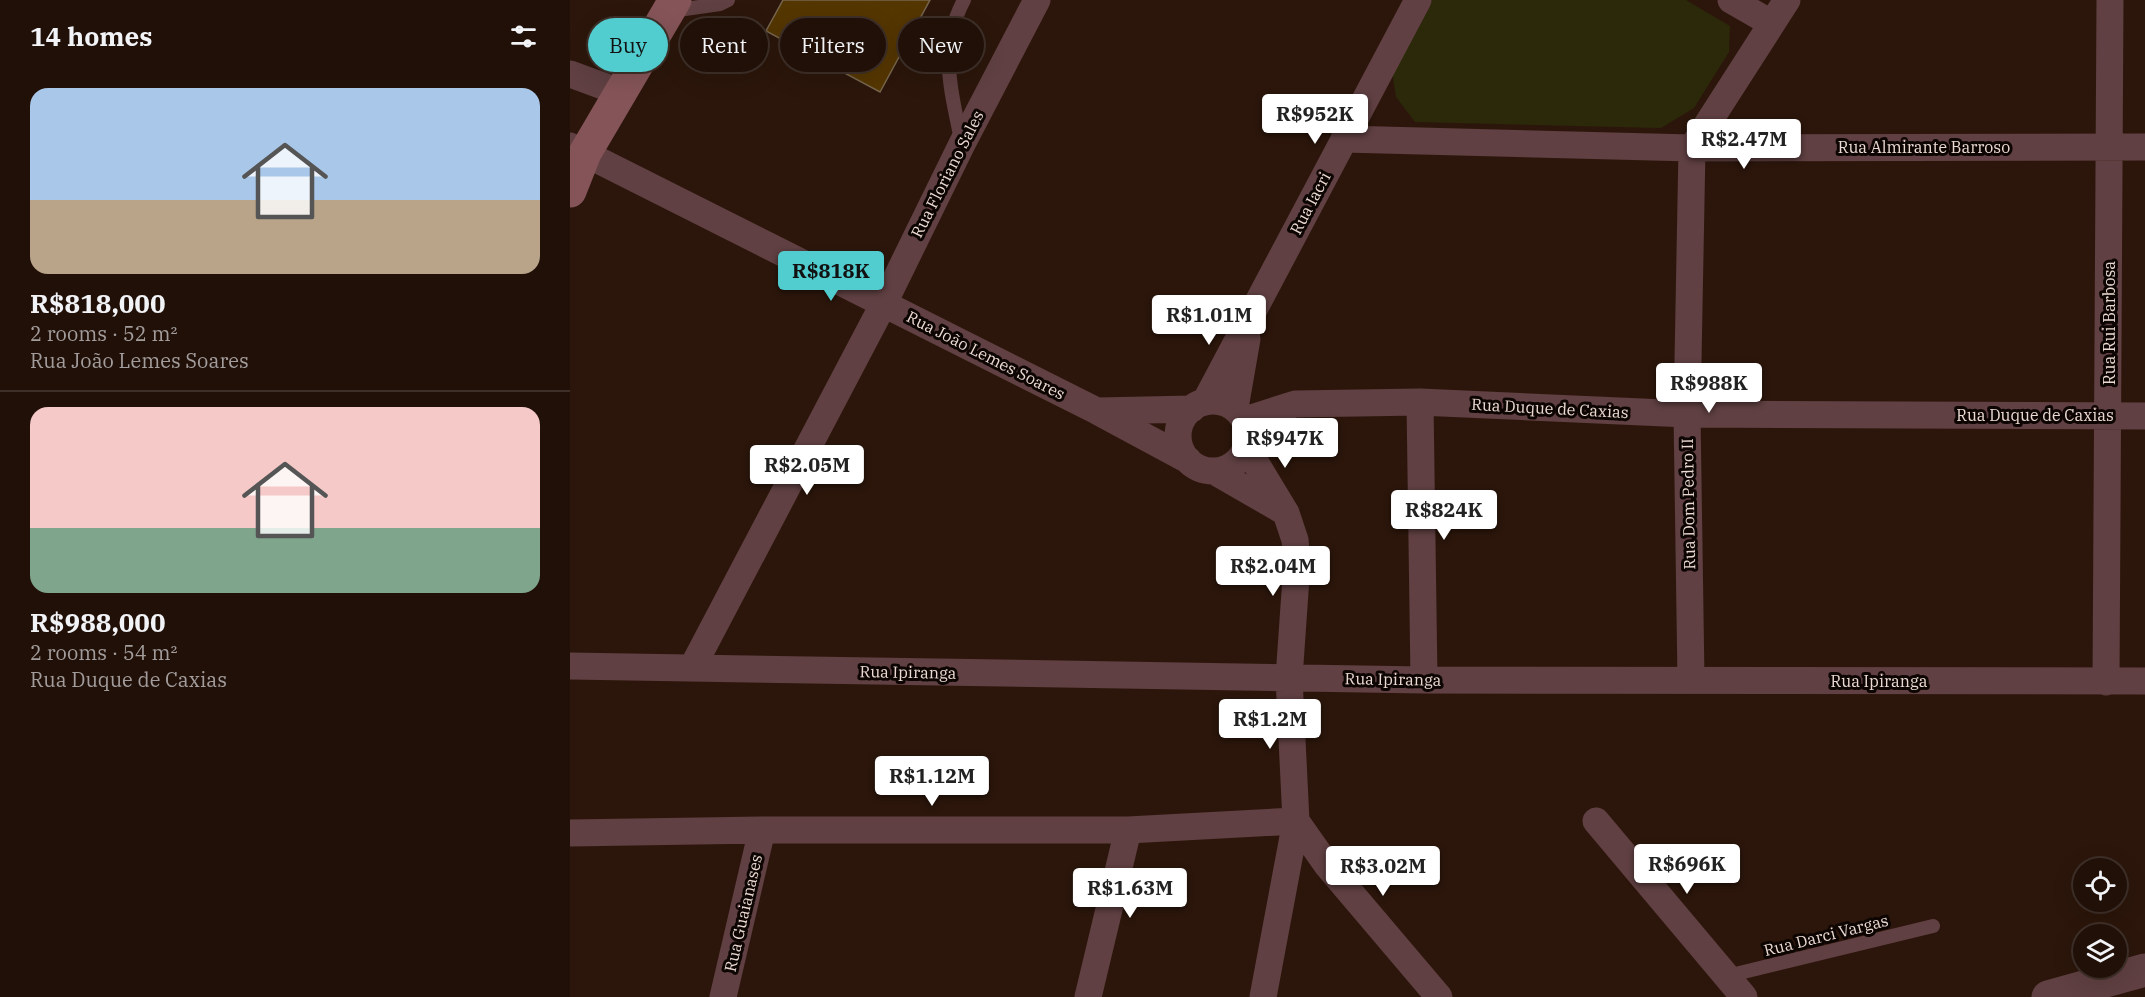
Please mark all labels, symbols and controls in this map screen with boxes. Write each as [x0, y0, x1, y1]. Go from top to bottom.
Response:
chip: Buy [588, 18, 668, 72]
chip: Rent [680, 18, 768, 72]
chip: Filters [780, 18, 886, 72]
chip: New [898, 18, 984, 72]
text: 14 homes [30, 19, 152, 53]
icon: filters [507, 20, 540, 53]
pin: R$952K [1266, 94, 1364, 145]
text: R$952K [1276, 100, 1354, 127]
street label: Rua Floriano Sales [906, 107, 988, 241]
pin: R$2.47M [1689, 119, 1799, 170]
text: R$2.47M [1701, 125, 1787, 152]
icon: home [231, 127, 339, 235]
street label: Rua Almirante Barroso [1838, 137, 2010, 157]
street label: Rua Iacri [1285, 168, 1335, 238]
pin: R$818K [782, 251, 880, 302]
text: R$818K [792, 257, 870, 284]
street label: Rua Rui Barbosa [2099, 261, 2119, 385]
text: R$818,000 [30, 286, 166, 320]
pin: R$1.01M [1154, 295, 1264, 346]
text: R$1.01M [1166, 301, 1252, 328]
street label: Rua João Lemes Soares [903, 306, 1069, 404]
text: 2 rooms · 52 m² [30, 320, 177, 347]
text: Rua João Lemes Soares [30, 347, 249, 374]
pin: R$988K [1660, 363, 1758, 414]
text: R$988K [1670, 369, 1748, 396]
street label: Rua Duque de Caxias [1471, 394, 1629, 422]
street label: Rua Duque de Caxias [1956, 405, 2114, 425]
pin: R$947K [1236, 418, 1334, 469]
text: R$947K [1246, 424, 1324, 451]
street label: Rua Dom Pedro II [1677, 438, 1699, 570]
pin: R$2.05M [752, 445, 862, 496]
icon: home [231, 446, 339, 554]
text: R$2.05M [764, 451, 850, 478]
pin: R$824K [1395, 490, 1493, 541]
text: R$824K [1405, 496, 1483, 523]
pin: R$2.04M [1218, 546, 1328, 597]
text: R$2.04M [1230, 552, 1316, 579]
text: R$988,000 [30, 605, 166, 639]
text: 2 rooms · 54 m² [30, 639, 177, 666]
street label: Rua Ipiranga [859, 661, 957, 683]
text: Rua Duque de Caxias [30, 666, 227, 693]
street label: Rua Ipiranga [1344, 668, 1442, 690]
street label: Rua Ipiranga [1831, 671, 1928, 691]
pin: R$1.2M [1221, 699, 1319, 750]
text: R$1.2M [1233, 705, 1307, 732]
pin: R$1.12M [877, 756, 987, 807]
text: R$1.12M [889, 762, 975, 789]
pin: R$696K [1638, 844, 1736, 895]
pin: R$3.02M [1328, 846, 1438, 897]
text: R$696K [1648, 850, 1726, 877]
street label: Rua Guaianases [720, 852, 766, 974]
text: R$3.02M [1340, 852, 1426, 879]
map controls [2073, 858, 2127, 978]
button: locate [2073, 858, 2127, 912]
pin: R$1.63M [1075, 868, 1185, 919]
text: R$1.63M [1087, 874, 1173, 901]
street label: Rua Darci Vargas [1762, 910, 1890, 960]
button: layers [2073, 924, 2127, 978]

